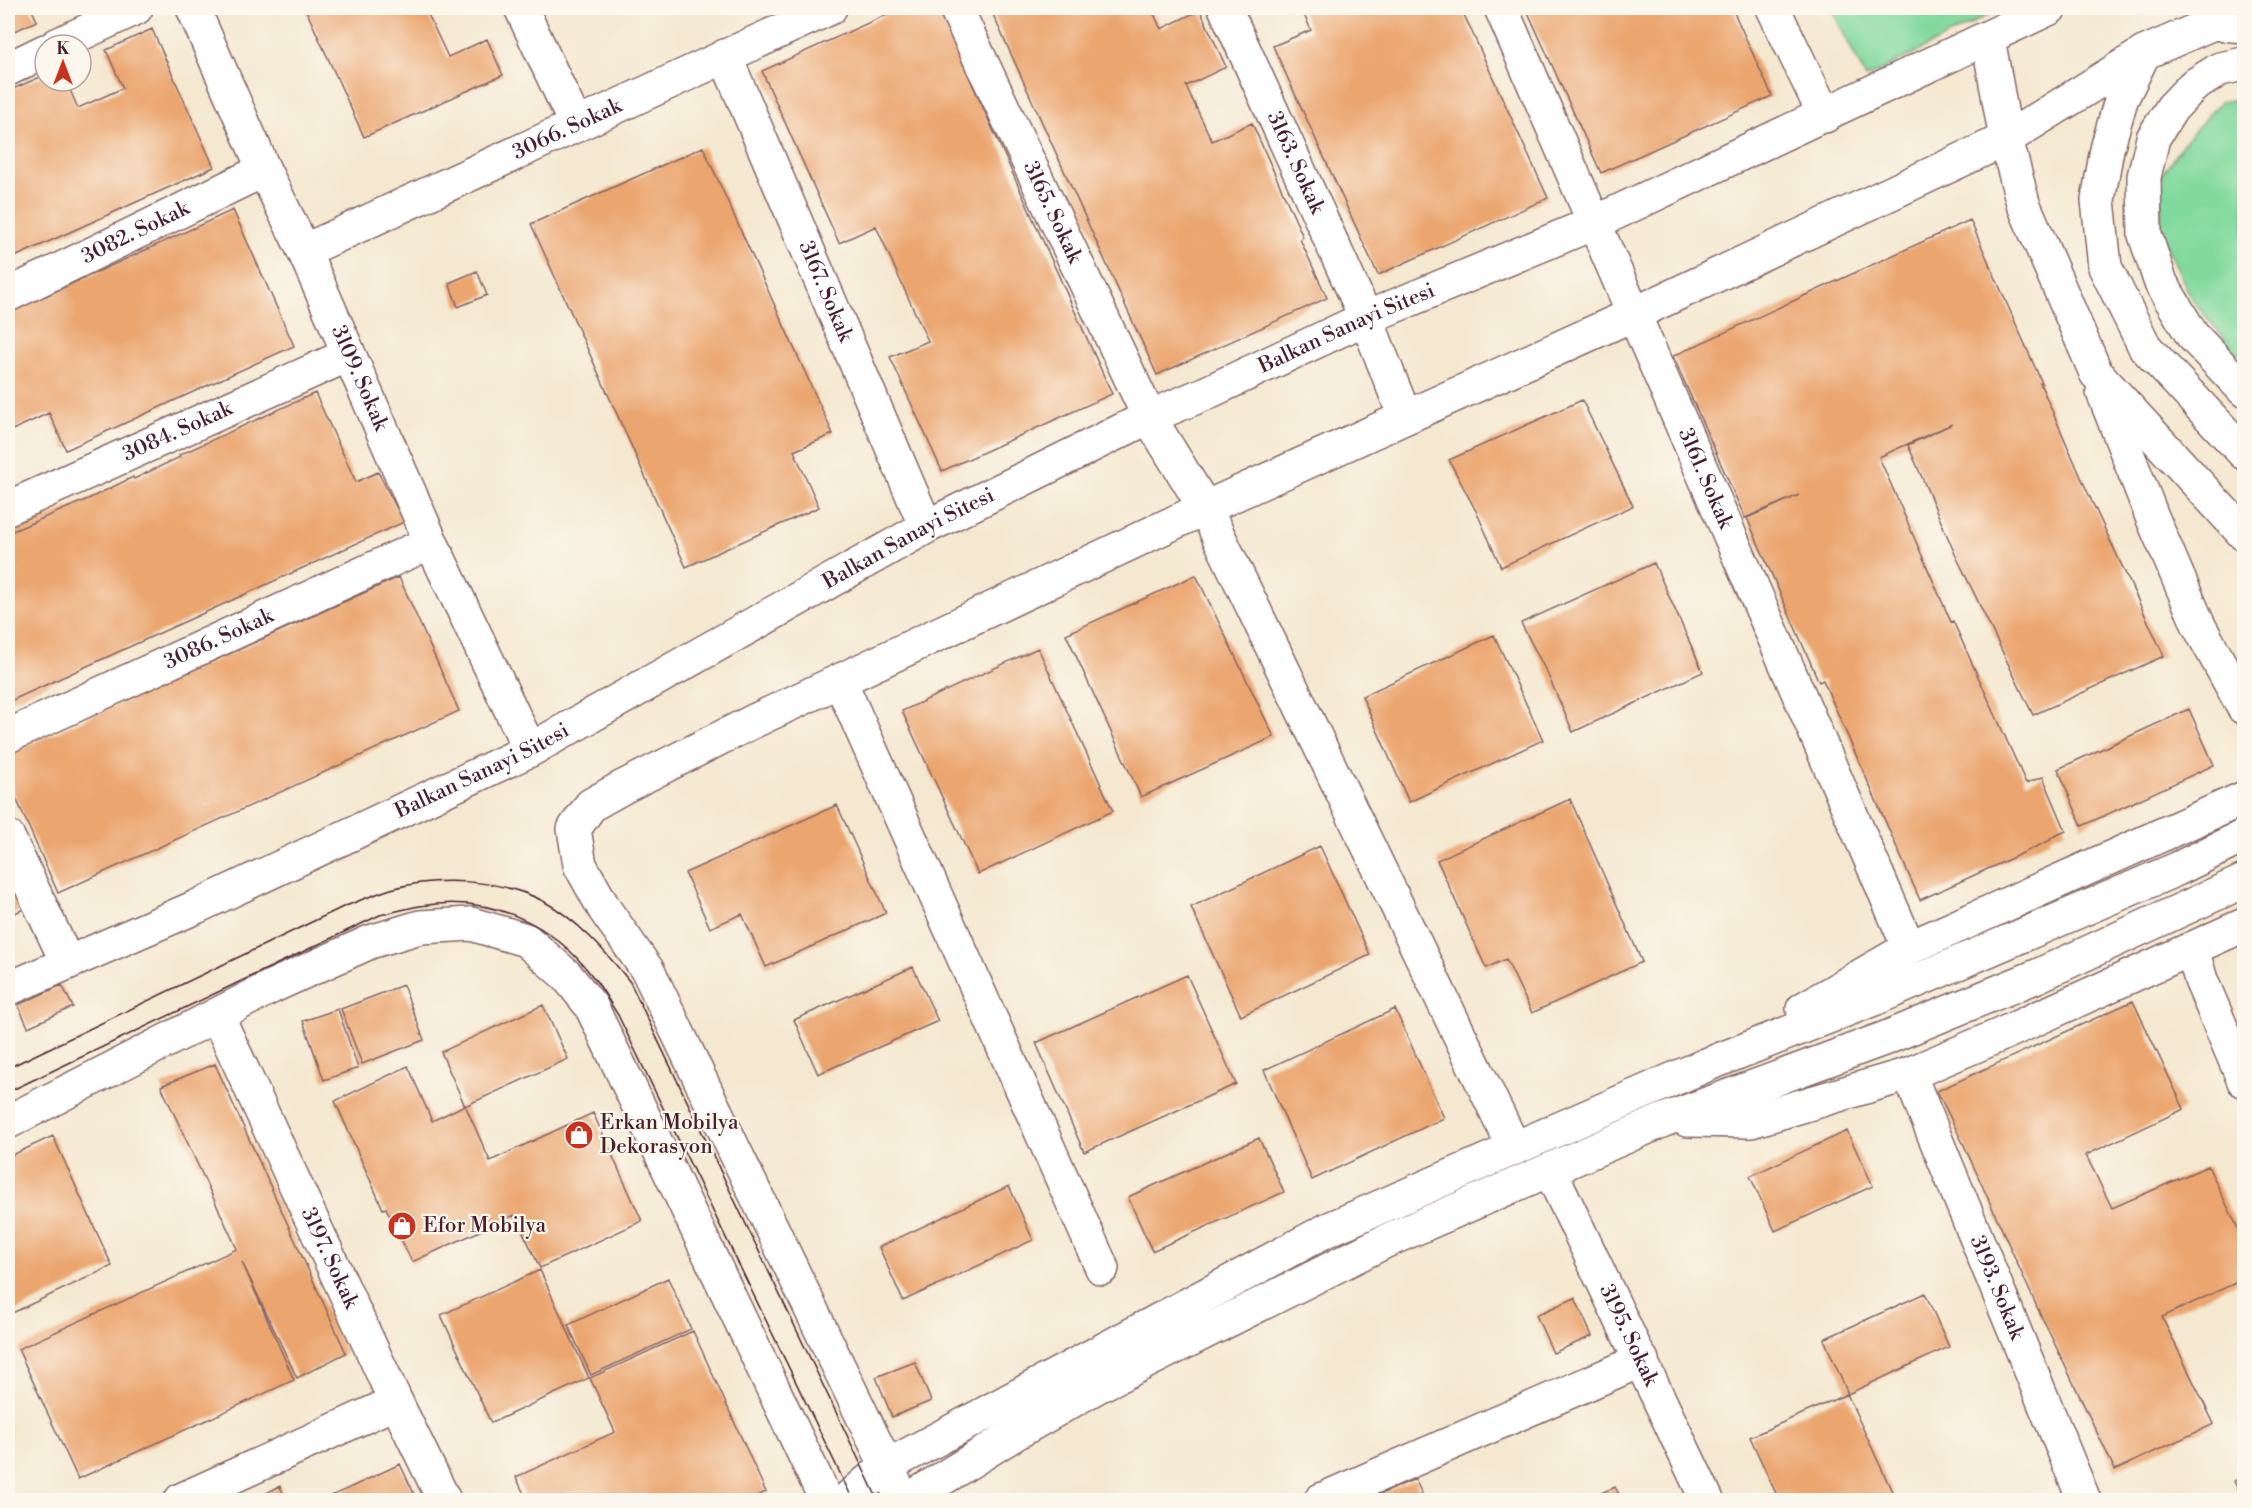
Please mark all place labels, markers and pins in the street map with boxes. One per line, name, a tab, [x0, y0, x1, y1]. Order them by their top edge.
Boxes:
place label: Erkan Mobilya Dekorasyon	[600, 1110, 739, 1160]
shop icon: Erkan Mobilya Dekorasyon	[563, 1119, 595, 1151]
shop icon: Efor Mobilya	[386, 1210, 418, 1242]
place label: Efor Mobilya	[423, 1213, 547, 1239]

